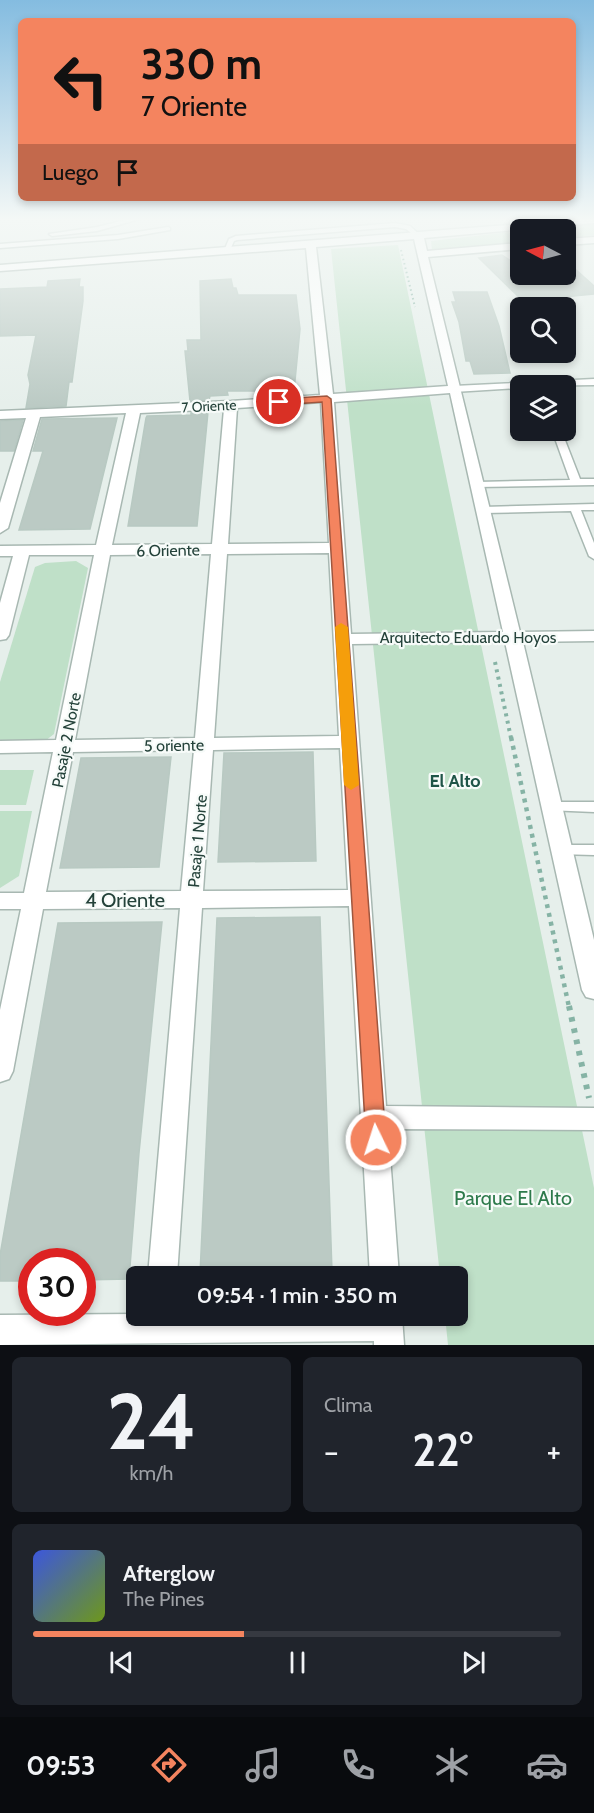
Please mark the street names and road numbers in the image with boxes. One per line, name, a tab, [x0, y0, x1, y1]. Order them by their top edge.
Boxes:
street label: 7 Oriente	[181, 396, 237, 416]
street label: 6 Oriente	[136, 540, 200, 561]
street label: Arquitecto Eduardo Hoyos	[380, 628, 557, 647]
street label: Pasaje 2 Norte	[48, 691, 85, 789]
street label: 5 oriente	[144, 735, 204, 756]
street label: Pasaje 1 Norte	[184, 794, 211, 888]
street label: 4 Oriente	[85, 888, 165, 912]

